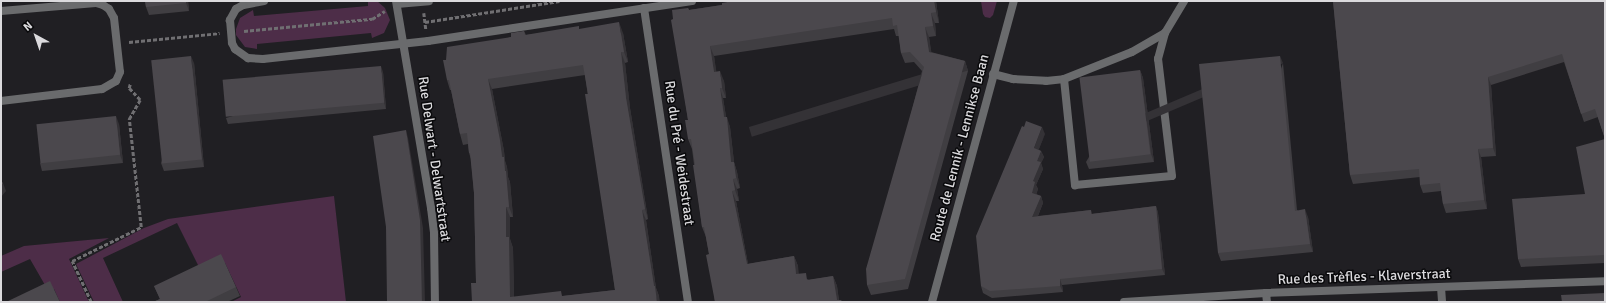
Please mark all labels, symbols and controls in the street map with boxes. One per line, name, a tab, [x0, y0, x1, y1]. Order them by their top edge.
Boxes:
north arrow	[16, 16, 56, 56]
text: N	[21, 19, 35, 34]
street label: Route de Lennik - Lennikse Baan	[927, 53, 993, 243]
street label: Rue Delwart - Delwartstraat	[414, 75, 454, 243]
street label: Rue du Pré - Weidestraat	[661, 79, 697, 227]
street label: Rue des Trèfles - Klaverstraat	[1277, 266, 1451, 288]

